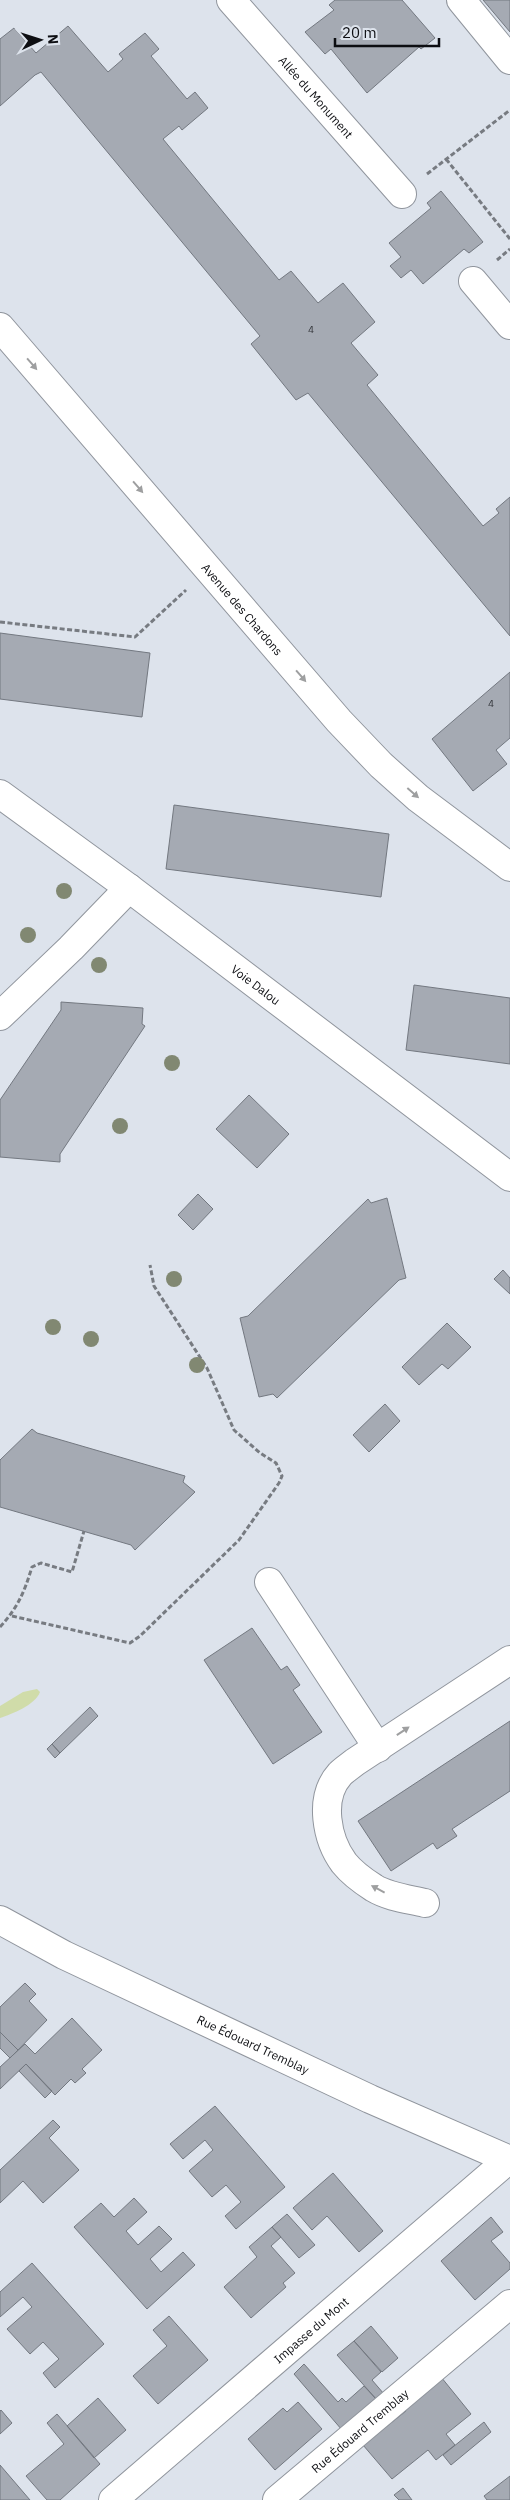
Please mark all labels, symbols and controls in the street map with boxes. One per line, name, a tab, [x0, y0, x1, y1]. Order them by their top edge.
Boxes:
north arrow	[15, 15, 65, 65]
scale bar	[335, 15, 439, 47]
text: 20 m	[342, 23, 377, 42]
text: N	[44, 33, 62, 45]
street label: Allée du Monument	[276, 52, 357, 141]
house number: 4	[308, 323, 314, 336]
one-way arrow	[26, 357, 37, 370]
one-way arrow	[132, 480, 143, 493]
street label: Avenue des Chardons	[199, 560, 286, 658]
one-way arrow	[295, 670, 306, 683]
house number: 4	[488, 697, 494, 710]
one-way arrow	[406, 788, 419, 799]
street label: Voie Dalou	[229, 961, 283, 1008]
one-way arrow	[396, 1726, 410, 1736]
one-way arrow	[371, 1885, 385, 1893]
street label: Rue Édouard Tremblay	[195, 2011, 312, 2077]
street label: Impasse du Mont	[270, 2293, 351, 2366]
street label: Rue Édouard Tremblay	[308, 2385, 411, 2476]

